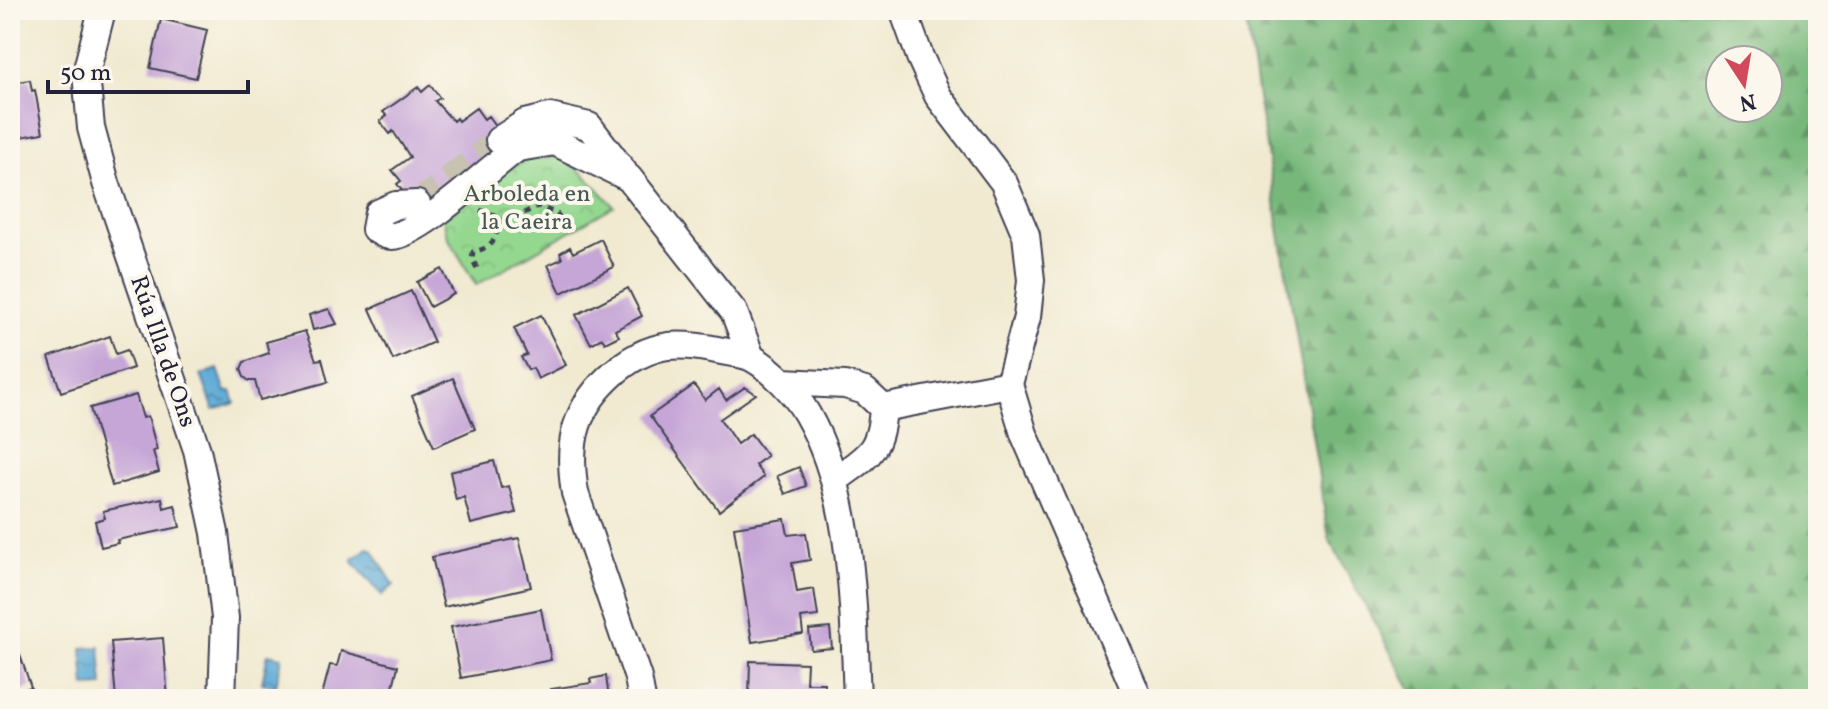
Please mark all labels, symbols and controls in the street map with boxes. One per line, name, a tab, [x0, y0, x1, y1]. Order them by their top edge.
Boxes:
scale bar	[48, 44, 248, 94]
north arrow	[1704, 44, 1784, 124]
text: 50 m	[60, 57, 112, 91]
text: N	[1737, 84, 1759, 118]
park label: Arboleda en la Caeira	[463, 178, 591, 240]
street label: Rúa Illa de Ons	[120, 271, 204, 432]

